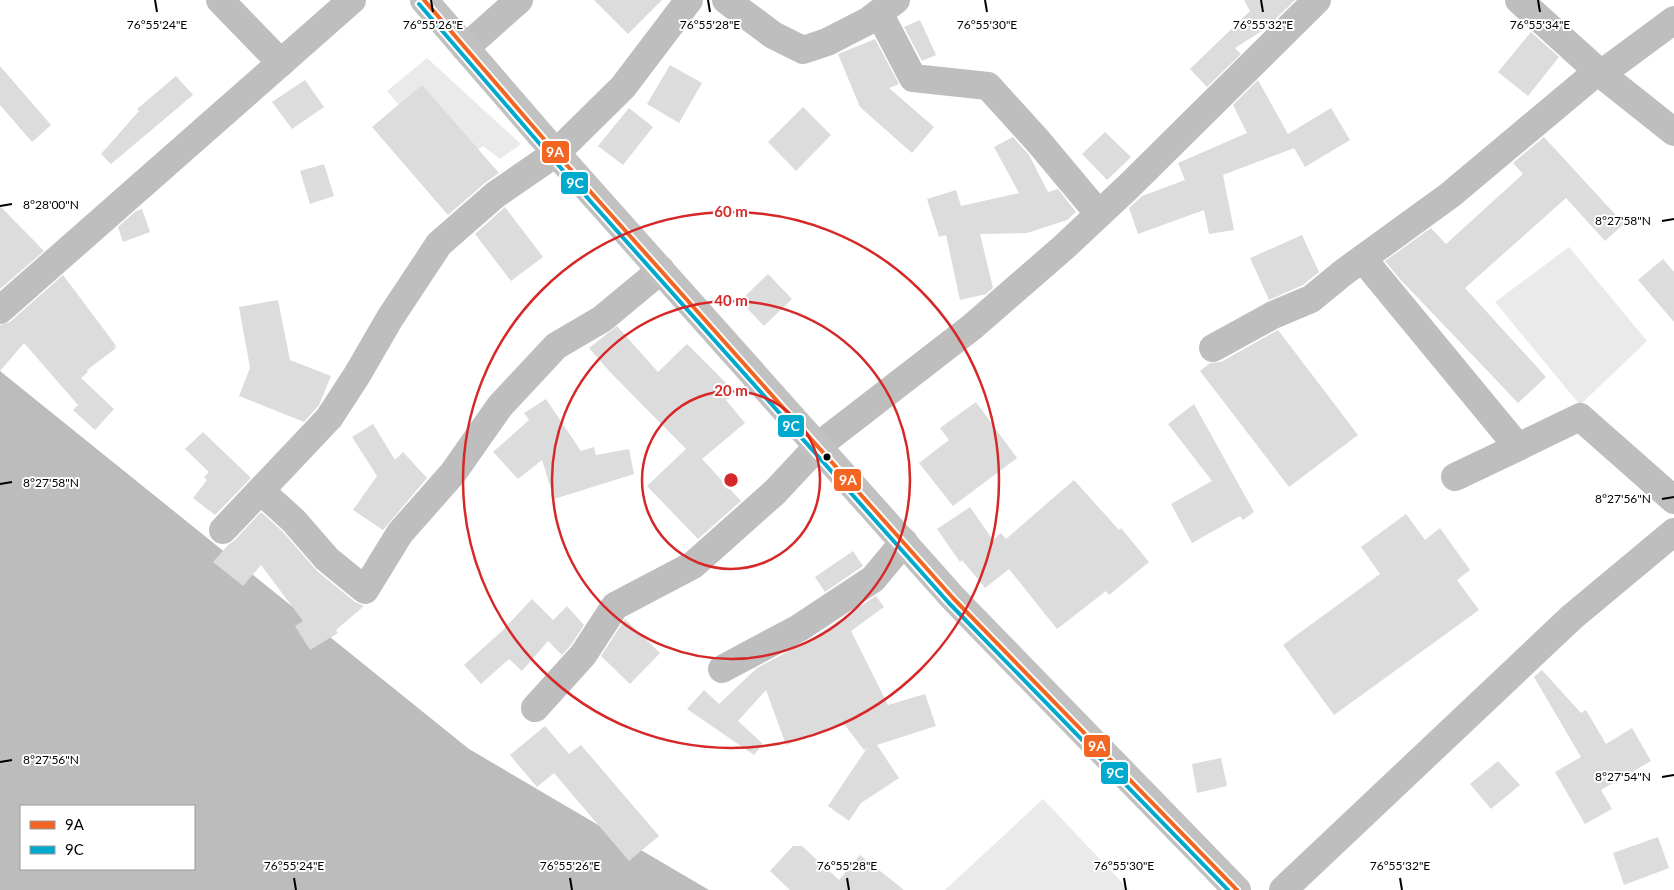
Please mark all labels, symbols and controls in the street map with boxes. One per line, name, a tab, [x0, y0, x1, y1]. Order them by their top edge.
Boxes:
text: 76°55'24"E	[127, 17, 187, 32]
text: 76°55'26"E	[403, 17, 463, 32]
text: 76°55'28"E	[680, 17, 740, 32]
text: 76°55'30"E	[957, 17, 1017, 32]
text: 76°55'32"E	[1233, 17, 1293, 32]
text: 76°55'34"E	[1510, 17, 1570, 32]
line badge: 9A	[541, 140, 570, 164]
text: 9A	[546, 143, 564, 160]
line badge: 9C	[560, 171, 589, 195]
text: 9C	[566, 174, 584, 191]
text: 8°28'00"N	[23, 197, 79, 212]
text: 60 m	[714, 202, 748, 220]
text: 8°27'58"N	[1595, 213, 1651, 228]
text: 40 m	[714, 291, 748, 309]
text: 20 m	[714, 381, 748, 399]
line badge: 9C	[777, 414, 805, 438]
text: 9C	[782, 417, 800, 434]
unlabelled marker	[822, 452, 832, 462]
line badge: 9A	[833, 468, 862, 492]
centre of rings	[722, 471, 740, 489]
text: 9A	[839, 471, 857, 488]
text: 8°27'58"N	[23, 475, 79, 490]
text: 8°27'56"N	[1595, 491, 1651, 506]
line badge: 9A	[1083, 734, 1111, 758]
text: 9A	[1088, 737, 1106, 754]
text: 8°27'56"N	[23, 752, 79, 767]
line badge: 9C	[1100, 761, 1129, 785]
text: 9C	[1106, 764, 1124, 781]
text: 8°27'54"N	[1595, 769, 1651, 784]
legend	[20, 805, 195, 870]
text: 9A	[65, 815, 85, 833]
text: 9C	[65, 840, 84, 858]
text: 76°55'24"E	[264, 858, 324, 873]
text: 76°55'26"E	[540, 858, 600, 873]
text: 76°55'28"E	[817, 858, 877, 873]
text: 76°55'30"E	[1094, 858, 1154, 873]
text: 76°55'32"E	[1370, 858, 1430, 873]

